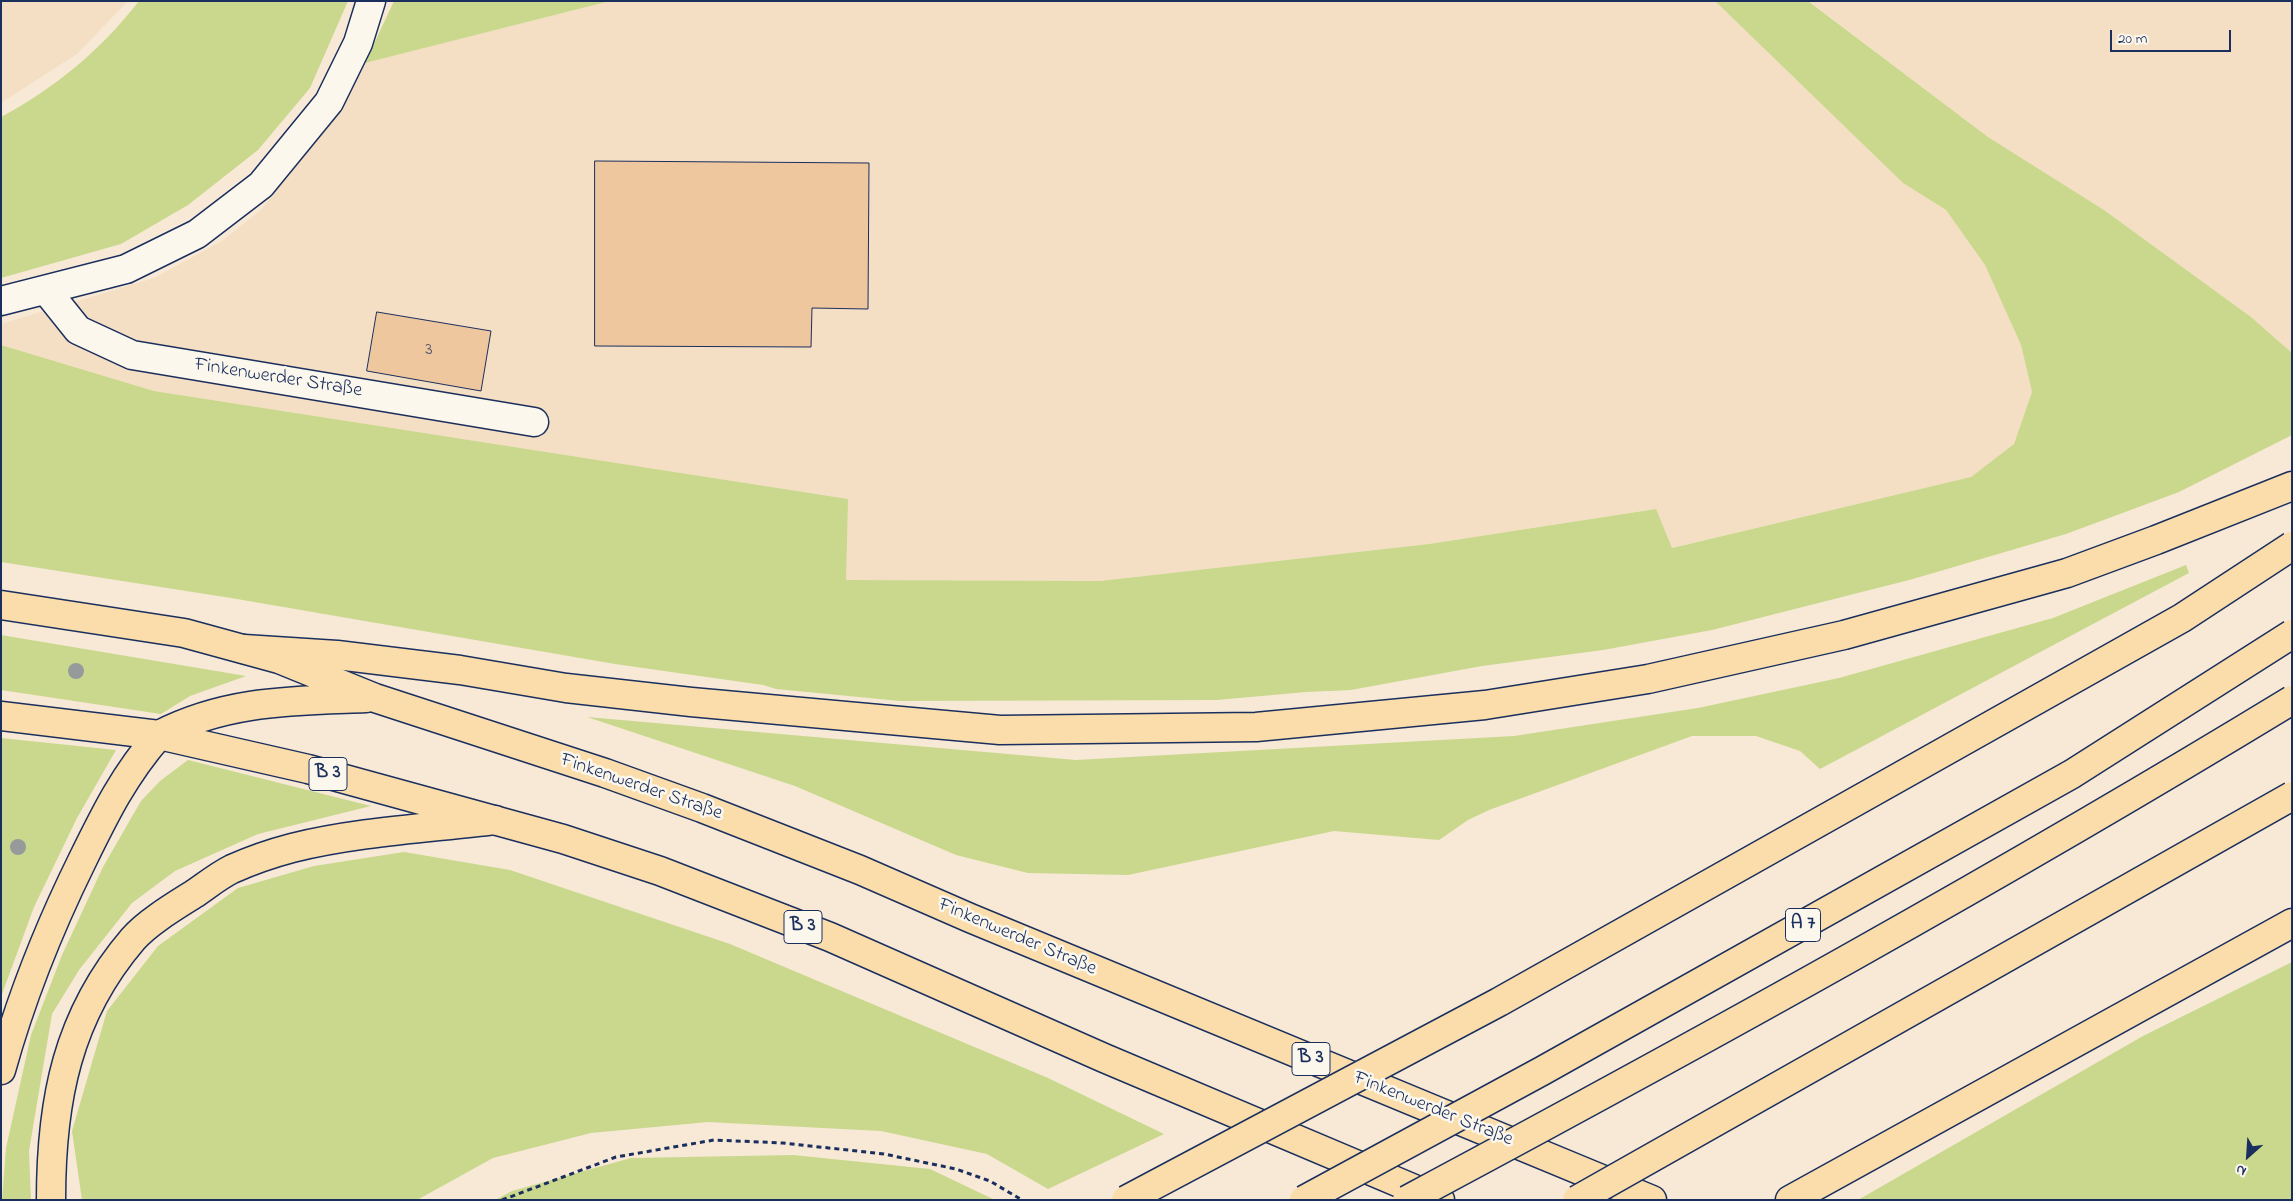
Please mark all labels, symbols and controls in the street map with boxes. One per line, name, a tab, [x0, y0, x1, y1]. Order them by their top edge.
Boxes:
scale bar	[2113, 20, 2234, 52]
text: 20 m	[2118, 28, 2147, 50]
house number: 3	[425, 340, 433, 362]
street label: Finkenwerder Straße	[192, 354, 364, 404]
street label: Finkenwerder Straße	[557, 749, 725, 827]
road number: B 3	[309, 758, 347, 791]
street label: Finkenwerder Straße	[934, 894, 1100, 982]
road number: A 7	[1786, 908, 1820, 942]
road number: B 3	[784, 910, 822, 944]
road number: B 3	[1292, 1042, 1330, 1076]
street label: Finkenwerder Straße	[1350, 1067, 1516, 1153]
north arrow	[2223, 1131, 2273, 1181]
text: N	[2232, 1158, 2250, 1181]

